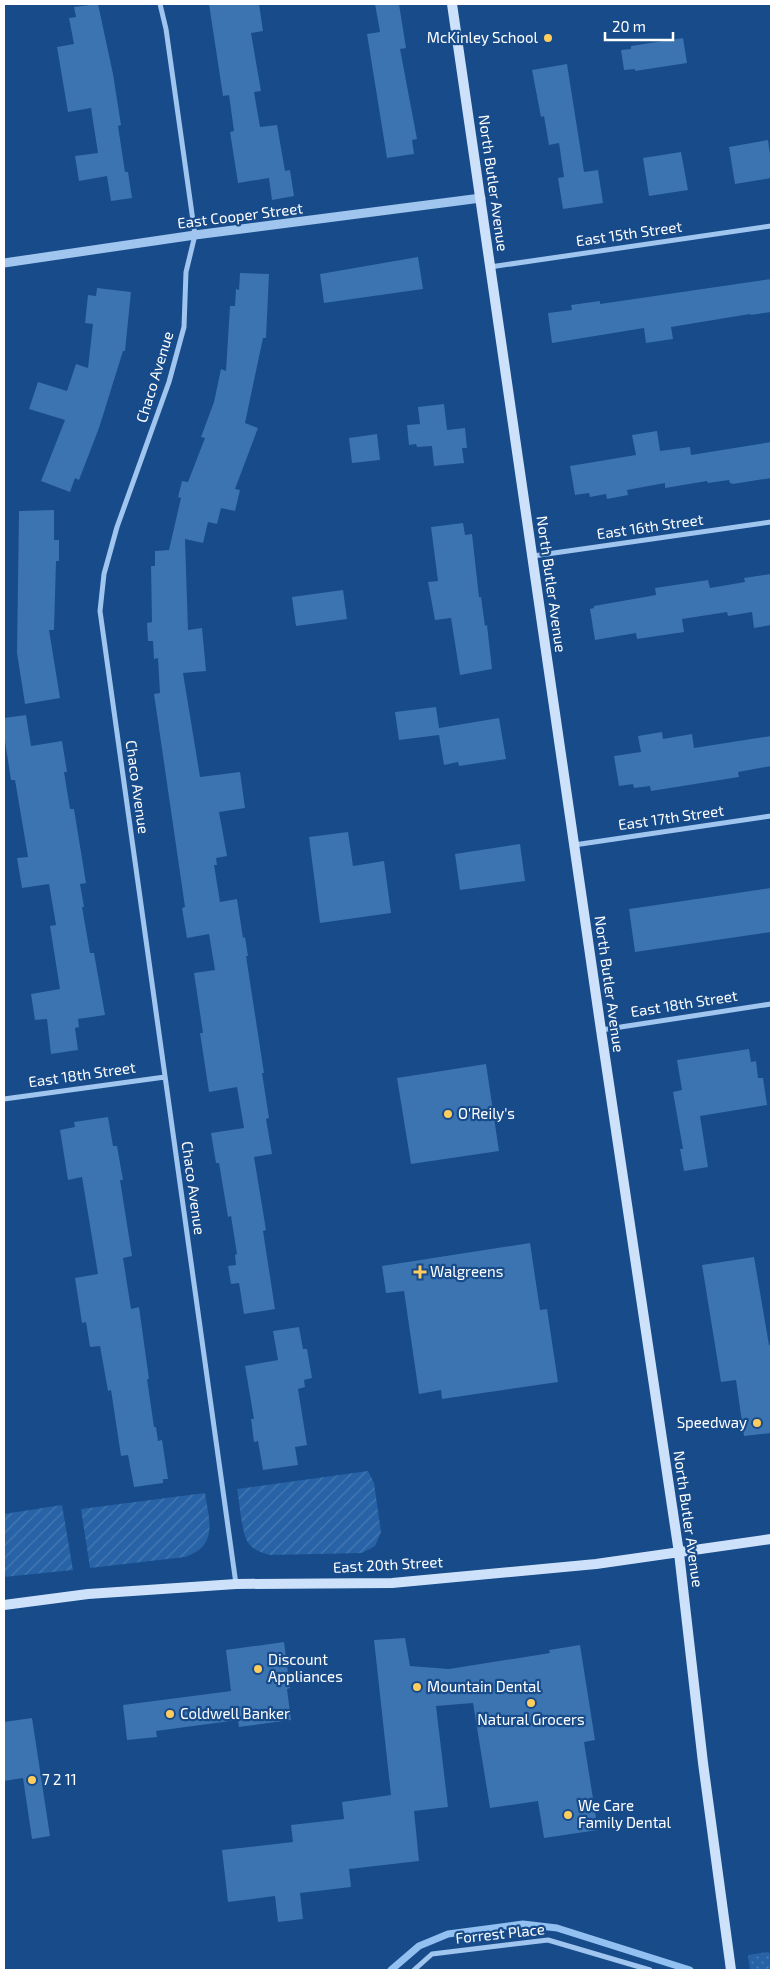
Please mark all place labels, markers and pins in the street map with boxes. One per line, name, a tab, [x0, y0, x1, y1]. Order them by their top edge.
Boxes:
place label: McKinley School	[427, 28, 539, 46]
marker: McKinley School	[542, 32, 554, 44]
place label: O'Reily's	[458, 1104, 515, 1122]
marker: O'Reily's	[442, 1108, 454, 1120]
place label: Walgreens	[430, 1262, 503, 1280]
marker: Walgreens	[414, 1266, 426, 1278]
place label: Speedway	[677, 1413, 747, 1431]
marker: Speedway	[751, 1417, 763, 1429]
place label: Discount Appliances	[268, 1650, 343, 1685]
marker: Discount Appliances	[252, 1663, 264, 1675]
place label: Mountain Dental	[427, 1677, 541, 1695]
marker: Mountain Dental	[411, 1681, 423, 1693]
marker: Natural Grocers	[525, 1697, 537, 1709]
place label: Coldwell Banker	[180, 1704, 290, 1722]
marker: Coldwell Banker	[164, 1708, 176, 1720]
place label: Natural Grocers	[477, 1710, 585, 1728]
place label: 7 2 11	[42, 1770, 77, 1788]
marker: 7 2 11	[26, 1774, 38, 1786]
place label: We Care Family Dental	[578, 1796, 672, 1831]
marker: We Care Family Dental	[562, 1809, 574, 1821]

